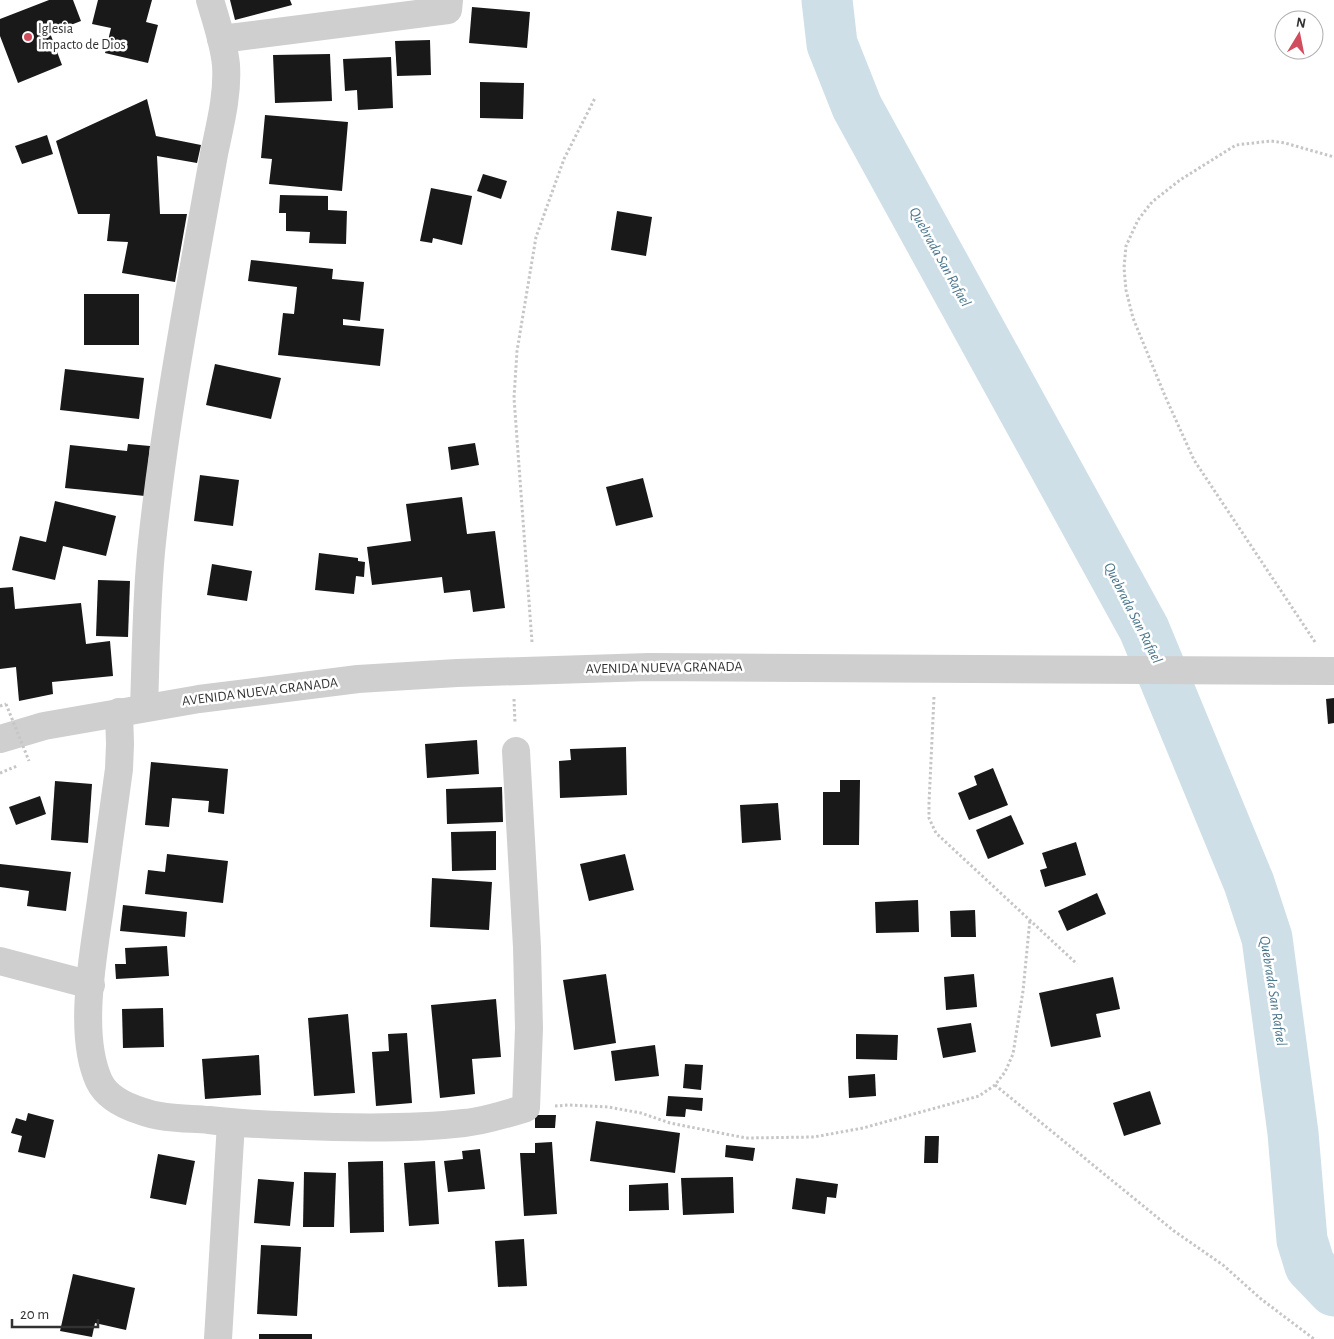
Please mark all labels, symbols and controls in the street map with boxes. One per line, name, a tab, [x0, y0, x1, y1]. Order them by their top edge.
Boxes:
north arrow	[1274, 10, 1324, 60]
text: N	[1295, 15, 1307, 31]
place label: Iglesia Impacto de Dios	[38, 22, 126, 52]
marker: Iglesia Impacto de Dios	[22, 31, 34, 43]
water label: Quebrada San Rafael	[906, 205, 974, 310]
water label: Quebrada San Rafael	[1101, 560, 1165, 666]
street label: AVENIDA NUEVA GRANADA	[585, 660, 743, 676]
street label: AVENIDA NUEVA GRANADA	[181, 675, 339, 709]
water label: Quebrada San Rafael	[1257, 935, 1289, 1047]
scale bar	[12, 1296, 99, 1328]
text: 20 m	[20, 1307, 49, 1322]

